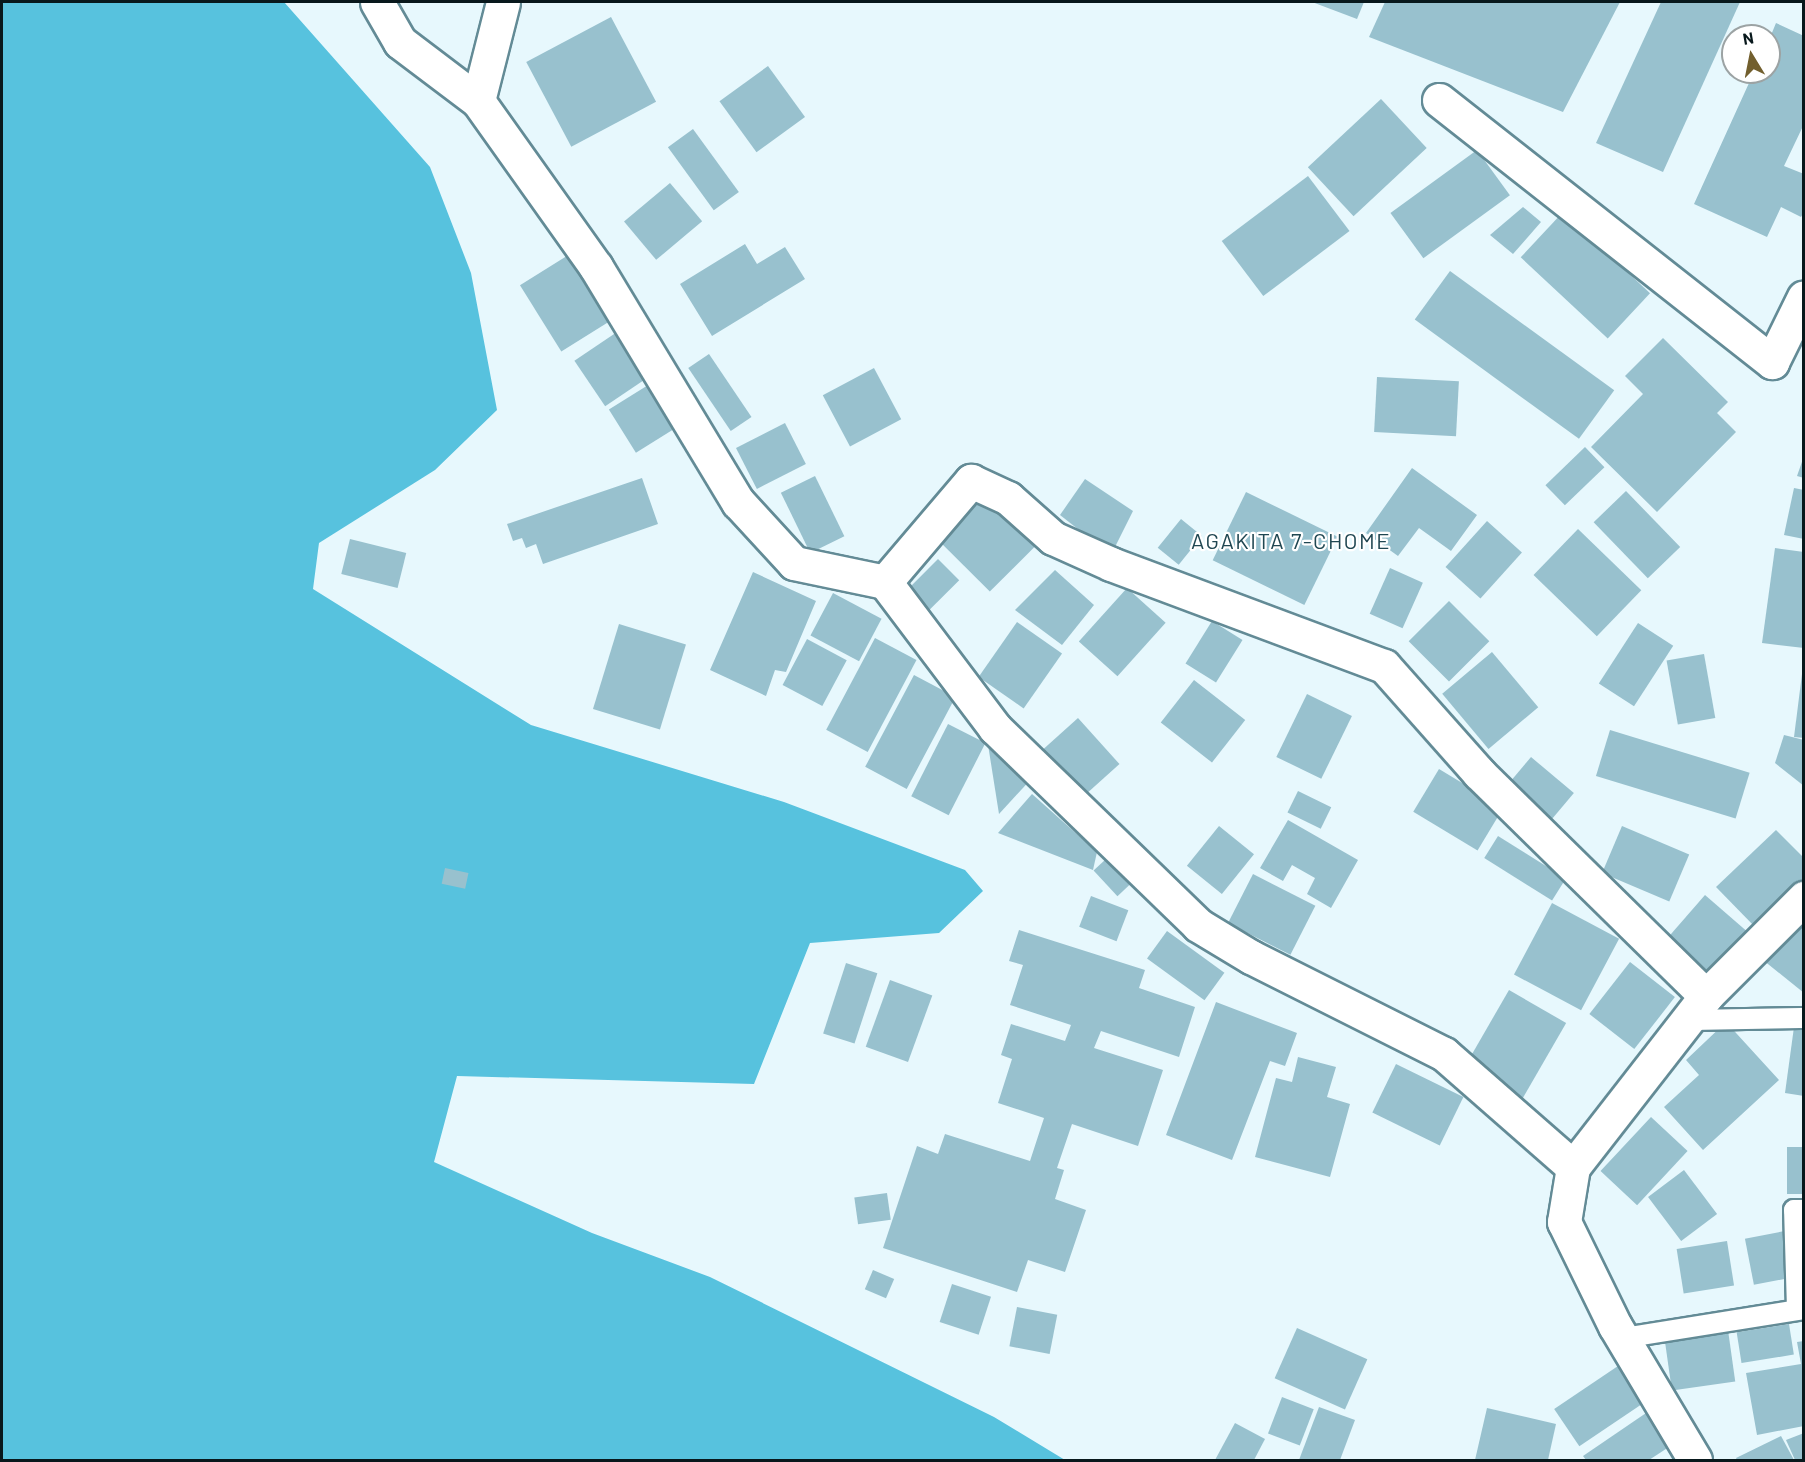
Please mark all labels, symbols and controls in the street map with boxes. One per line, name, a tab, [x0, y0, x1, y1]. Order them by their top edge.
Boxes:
north arrow	[1721, 24, 1781, 84]
text: N	[1741, 27, 1755, 48]
district label: AGAKITA 7-CHOME	[1191, 528, 1391, 554]

